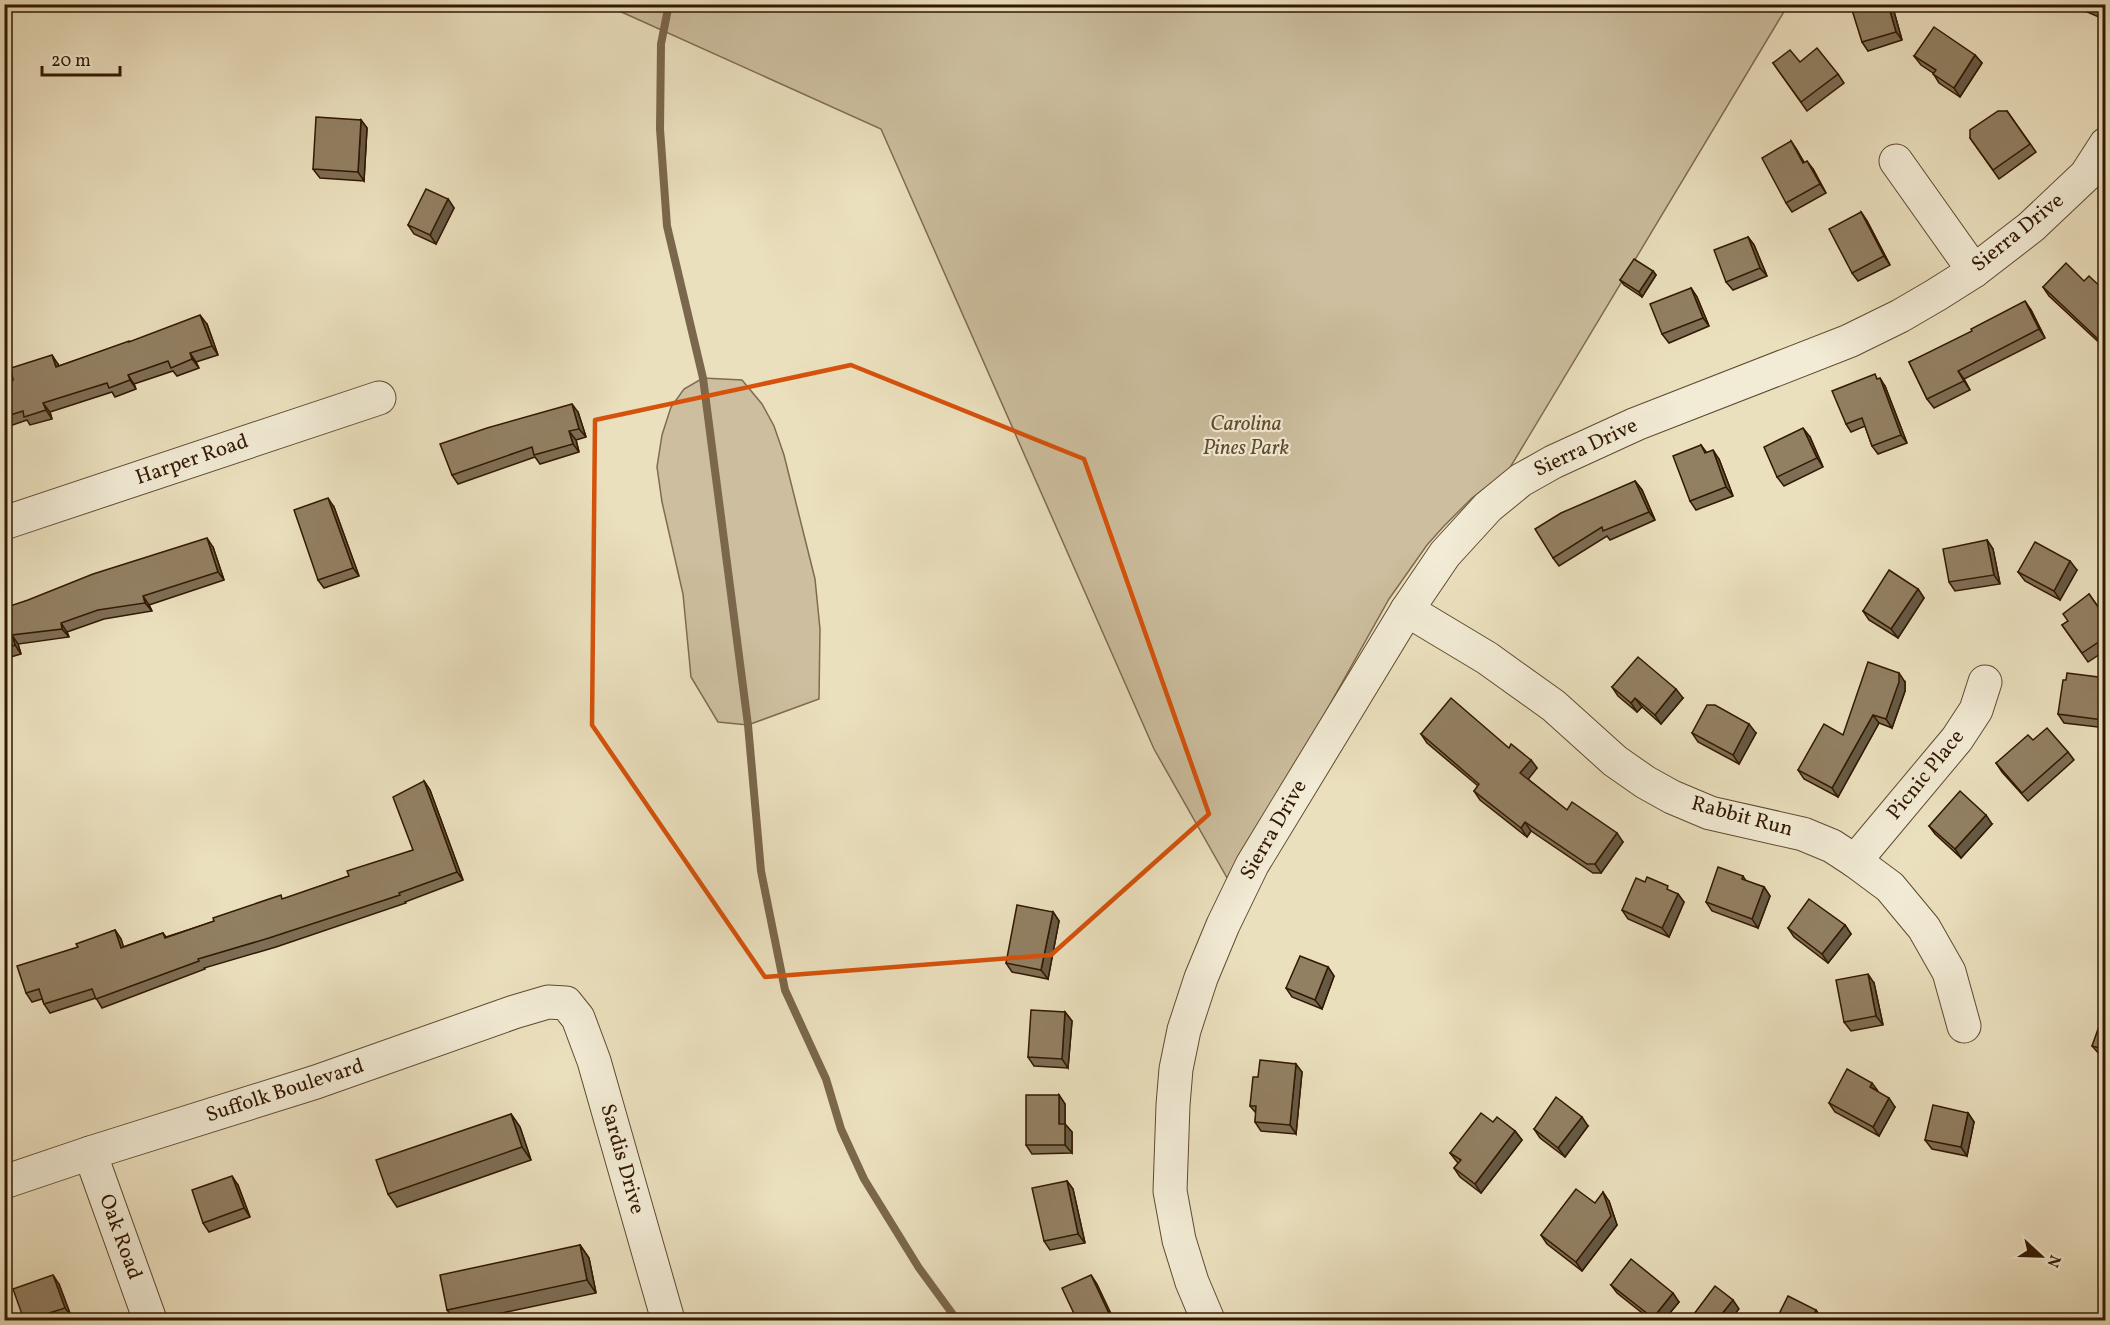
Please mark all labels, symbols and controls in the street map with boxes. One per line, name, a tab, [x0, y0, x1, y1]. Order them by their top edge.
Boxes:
scale bar	[42, 39, 120, 77]
text: 20 m	[51, 49, 91, 74]
street label: Sierra Drive	[1966, 187, 2070, 279]
park label: Carolina Pines Park	[1203, 410, 1290, 463]
street label: Sierra Drive	[1529, 411, 1643, 485]
street label: Harper Road	[132, 427, 252, 493]
street label: Picnic Place	[1881, 724, 1971, 826]
street label: Sierra Drive	[1234, 774, 1314, 885]
street label: Rabbit Run	[1688, 790, 1796, 844]
street label: Suffolk Boulevard	[202, 1052, 368, 1130]
street label: Sardis Drive	[592, 1100, 652, 1218]
street label: Oak Road	[91, 1190, 149, 1284]
north arrow	[2011, 1226, 2071, 1286]
text: N	[2041, 1251, 2065, 1271]

